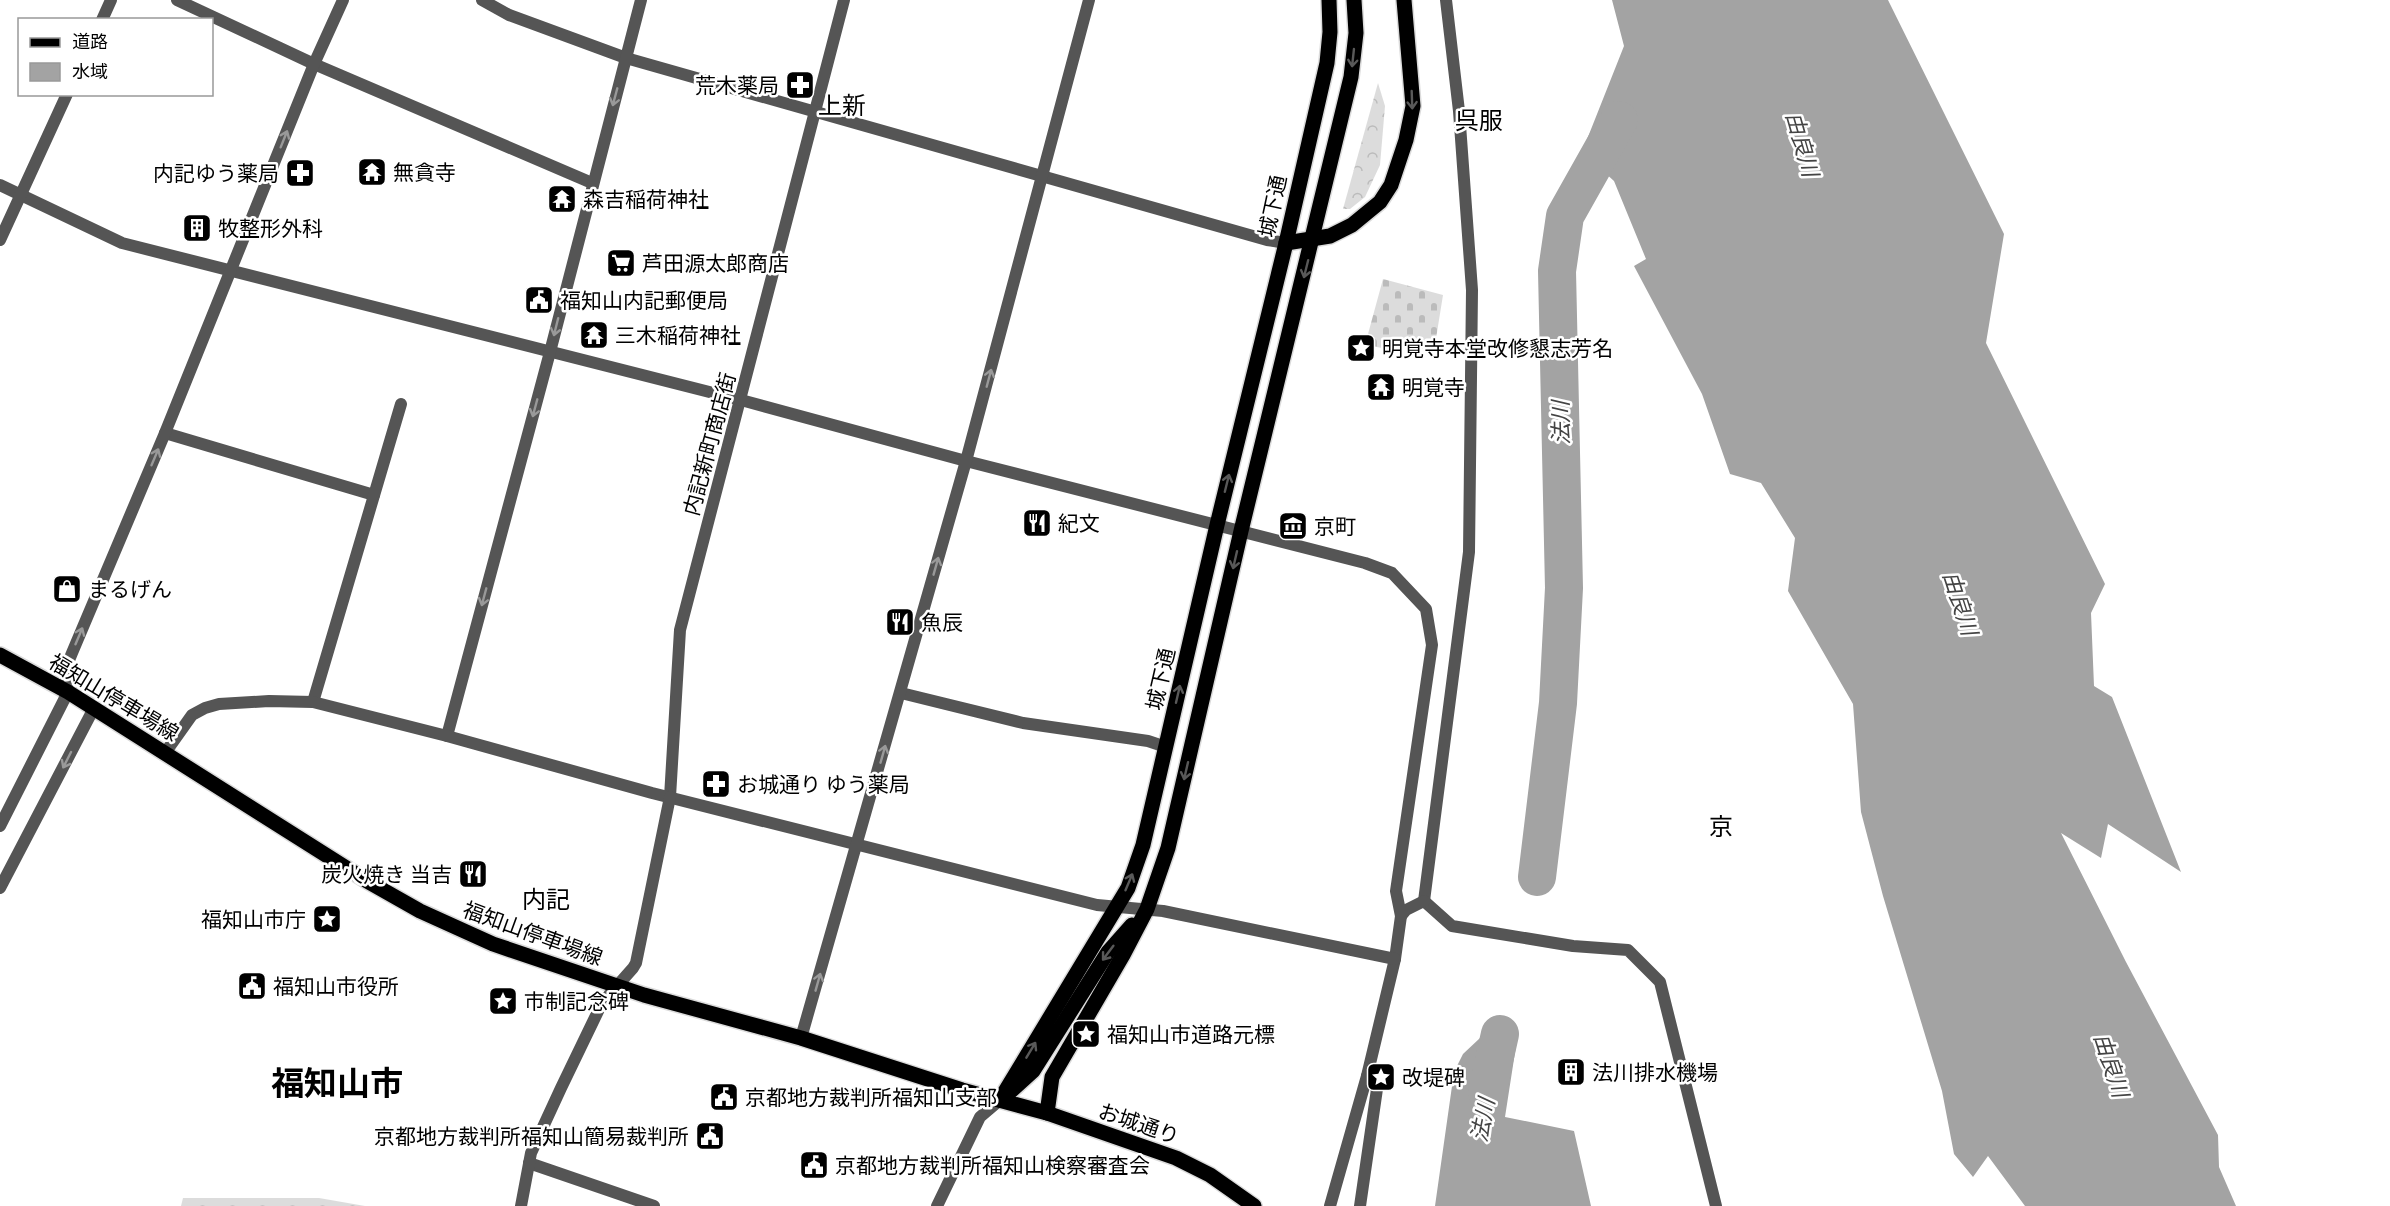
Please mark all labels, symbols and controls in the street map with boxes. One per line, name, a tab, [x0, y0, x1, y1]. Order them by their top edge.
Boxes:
legend	[18, 18, 213, 96]
text: 道路	[72, 31, 108, 51]
one-way arrow	[1348, 48, 1359, 68]
text: 水域	[72, 61, 108, 81]
pharmacy icon: 荒木薬局	[784, 69, 816, 101]
place label: 荒木薬局	[695, 73, 779, 97]
one-way arrow	[609, 87, 621, 106]
one-way arrow	[1406, 90, 1417, 110]
district label: 上新	[818, 92, 866, 119]
district label: 呉服	[1455, 107, 1503, 134]
water label: 由良川	[1782, 109, 1825, 181]
one-way arrow	[279, 130, 290, 148]
temple icon: 無貪寺	[356, 156, 388, 188]
pharmacy icon: 内記ゆう薬局	[284, 157, 316, 189]
place label: 無貪寺	[393, 160, 456, 184]
place label: 内記ゆう薬局	[153, 161, 279, 185]
street label: 城下通	[1254, 173, 1290, 239]
temple icon: 森吉稲荷神社	[546, 183, 578, 215]
place label: 森吉稲荷神社	[583, 187, 709, 211]
building icon: 牧整形外科	[181, 212, 213, 244]
place label: 牧整形外科	[218, 216, 323, 240]
supermarket icon: 芦田源太郎商店	[605, 247, 637, 279]
place label: 芦田源太郎商店	[642, 251, 789, 275]
one-way arrow	[1299, 259, 1311, 278]
public building icon: 福知山内記郵便局	[523, 284, 555, 316]
place label: 福知山内記郵便局	[560, 288, 728, 312]
one-way arrow	[550, 317, 562, 336]
temple icon: 三木稲荷神社	[578, 319, 610, 351]
place label: 三木稲荷神社	[615, 323, 741, 347]
place icon: 明覚寺本堂改修懇志芳名	[1345, 332, 1377, 364]
place label: 明覚寺本堂改修懇志芳名	[1382, 336, 1613, 360]
one-way arrow	[983, 369, 995, 388]
street label: 内記新町商店街	[678, 370, 740, 518]
temple icon: 明覚寺	[1365, 371, 1397, 403]
place label: 明覚寺	[1402, 375, 1465, 399]
one-way arrow	[529, 399, 540, 418]
water label: 法川	[1547, 399, 1573, 445]
one-way arrow	[150, 448, 161, 467]
one-way arrow	[1221, 474, 1233, 493]
restaurant icon: 紀文	[1021, 507, 1053, 539]
museum icon: 京町	[1277, 510, 1309, 542]
place label: 紀文	[1058, 511, 1100, 535]
place label: 京町	[1314, 514, 1356, 538]
one-way arrow	[1228, 551, 1240, 570]
one-way arrow	[931, 557, 943, 576]
water label: 由良川	[1939, 568, 1984, 640]
shop icon: まるげん	[51, 573, 83, 605]
place label: まるげん	[88, 577, 172, 601]
one-way arrow	[478, 587, 489, 606]
restaurant icon: 魚辰	[884, 606, 916, 638]
place label: 魚辰	[921, 610, 963, 634]
one-way arrow	[74, 628, 85, 646]
street label: 城下通	[1141, 646, 1179, 712]
street label: 福知山停車場線	[45, 649, 183, 745]
one-way arrow	[1173, 684, 1184, 704]
one-way arrow	[878, 745, 889, 764]
one-way arrow	[61, 751, 73, 768]
one-way arrow	[1179, 761, 1191, 780]
pharmacy icon: お城通り ゆう薬局	[700, 768, 732, 800]
place label: お城通り ゆう薬局	[737, 772, 910, 796]
district label: 京	[1709, 813, 1733, 840]
restaurant icon: 炭火焼き 当吉	[457, 858, 489, 890]
place label: 炭火焼き 当吉	[321, 862, 452, 886]
one-way arrow	[1124, 873, 1135, 892]
district label: 内記	[522, 886, 570, 913]
street label: 福知山停車場線	[460, 897, 606, 969]
place icon: 福知山市庁	[311, 903, 343, 935]
place label: 福知山市庁	[201, 907, 306, 931]
one-way arrow	[1102, 945, 1114, 961]
public building icon: 福知山市役所	[236, 970, 268, 1002]
one-way arrow	[813, 973, 824, 992]
place label: 福知山市役所	[273, 974, 399, 998]
place icon: 市制記念碑	[487, 985, 519, 1017]
place label: 市制記念碑	[524, 989, 629, 1013]
place icon: 福知山市道路元標	[1070, 1018, 1102, 1050]
place label: 福知山市道路元標	[1107, 1022, 1275, 1046]
water label: 由良川	[2090, 1030, 2135, 1102]
one-way arrow	[1025, 1042, 1037, 1059]
building icon: 法川排水機場	[1555, 1056, 1587, 1088]
place label: 法川排水機場	[1592, 1060, 1718, 1084]
place icon: 改堤碑	[1365, 1061, 1397, 1093]
district label: 福知山市	[271, 1064, 403, 1101]
place label: 改堤碑	[1402, 1065, 1465, 1089]
public building icon: 京都地方裁判所福知山支部	[708, 1081, 740, 1113]
place label: 京都地方裁判所福知山支部	[745, 1085, 997, 1109]
water label: 法川	[1466, 1094, 1499, 1144]
street label: お城通り	[1095, 1098, 1183, 1148]
public building icon: 京都地方裁判所福知山簡易裁判所	[694, 1120, 726, 1152]
place label: 京都地方裁判所福知山簡易裁判所	[374, 1124, 689, 1148]
public building icon: 京都地方裁判所福知山検察審査会	[798, 1149, 830, 1181]
place label: 京都地方裁判所福知山検察審査会	[835, 1153, 1150, 1177]

